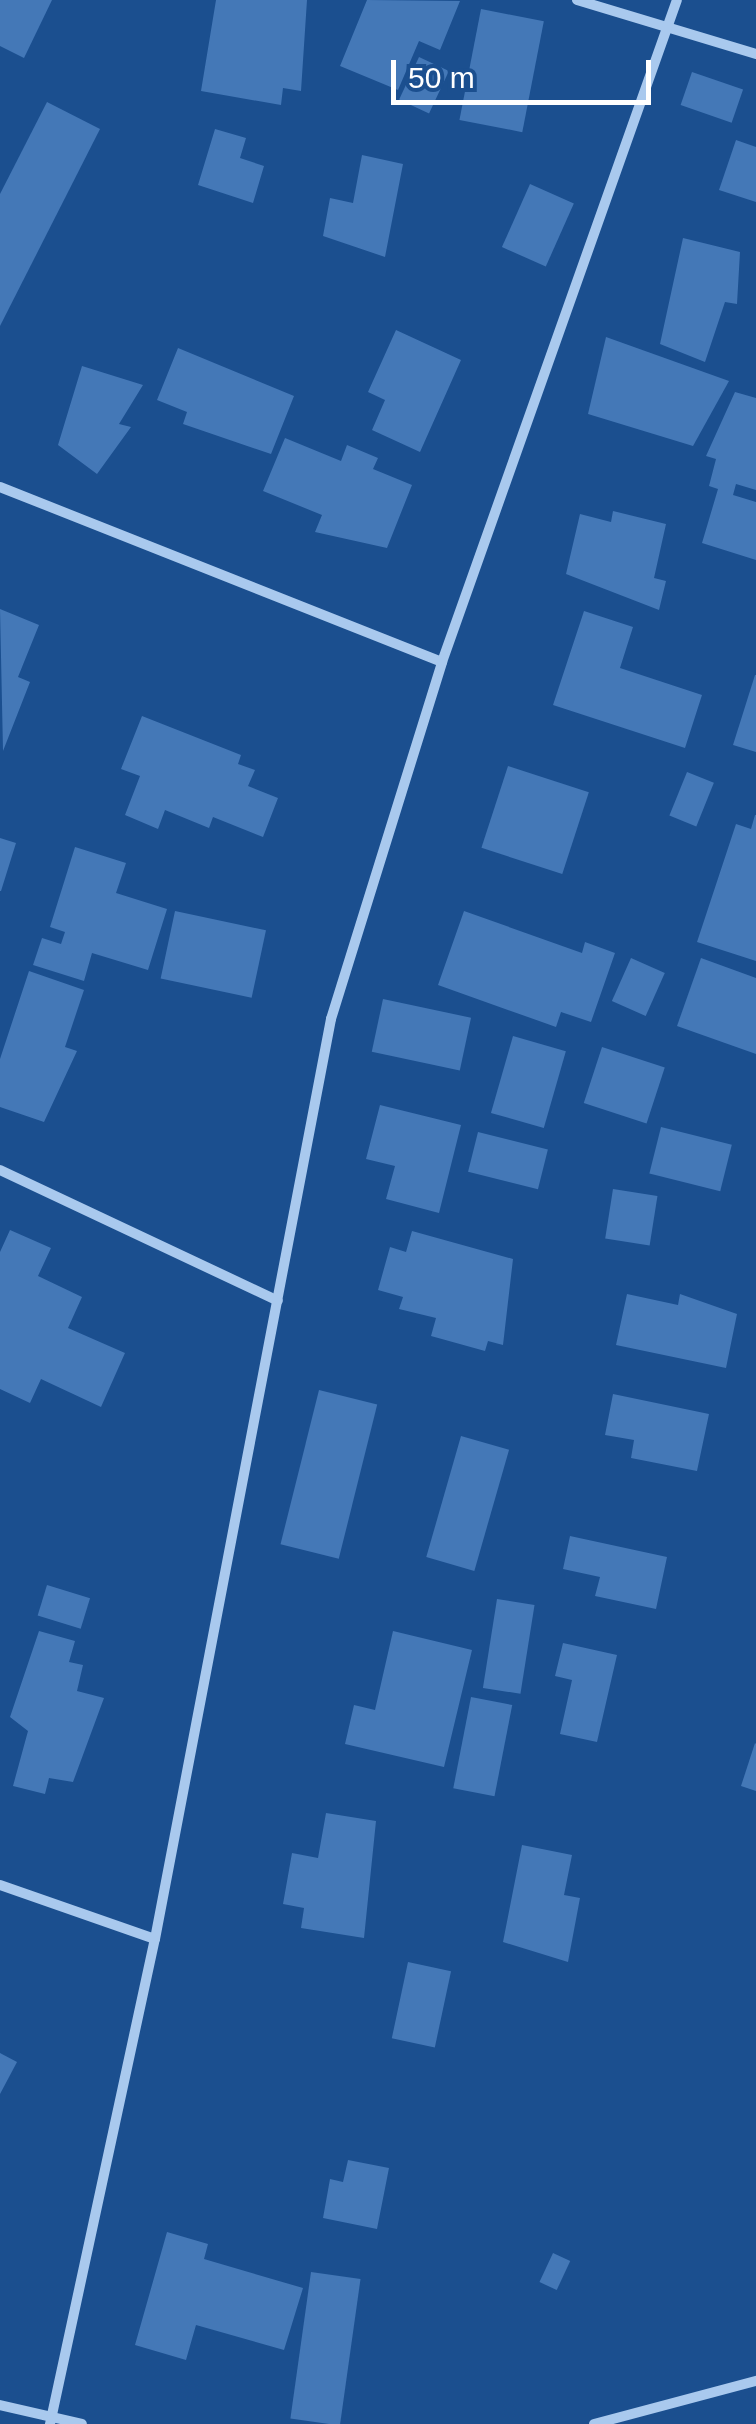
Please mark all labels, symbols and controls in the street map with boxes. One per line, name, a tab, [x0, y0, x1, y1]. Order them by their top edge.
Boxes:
scale bar	[396, 40, 656, 102]
text: 50 m	[408, 61, 475, 94]

